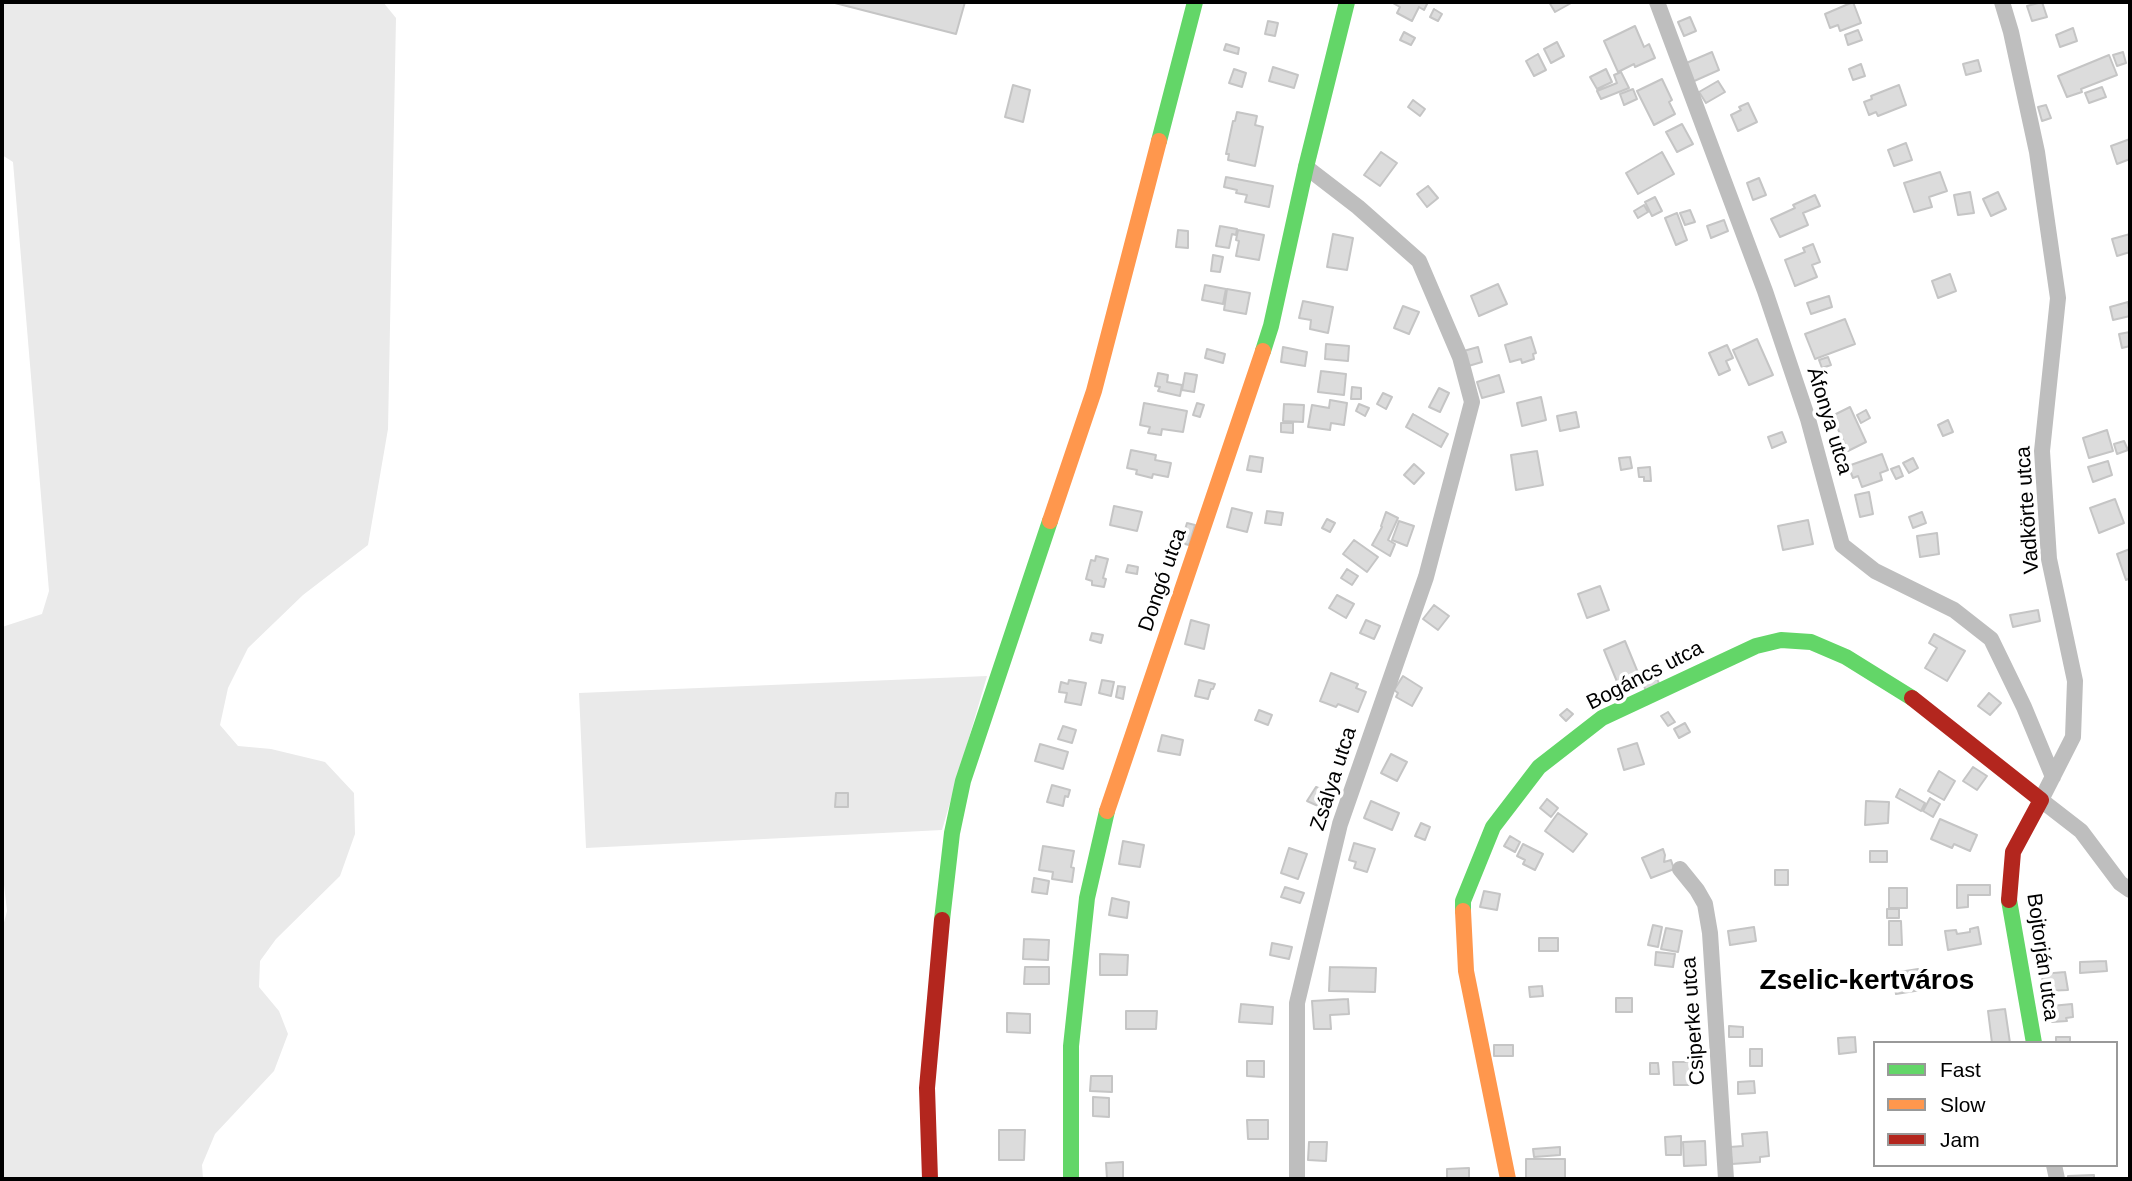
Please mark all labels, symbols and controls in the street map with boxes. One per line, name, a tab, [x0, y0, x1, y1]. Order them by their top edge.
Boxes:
street label: Áfonya utca	[1801, 364, 1857, 478]
street label: Vadkörte utca	[2011, 445, 2045, 575]
street label: Dongó utca	[1134, 525, 1192, 635]
street label: Bogáncs utca	[1583, 636, 1707, 716]
street label: Zsálya utca	[1305, 724, 1363, 834]
street label: Bojtorján utca	[2021, 892, 2063, 1022]
street label: Csiperke utca	[1677, 956, 1711, 1086]
district label: Zselic-kertváros	[1760, 964, 1974, 998]
legend	[1873, 1041, 2118, 1167]
text: Fast	[1940, 1058, 1981, 1081]
text: Slow	[1940, 1093, 1986, 1116]
text: Jam	[1940, 1128, 1980, 1151]

